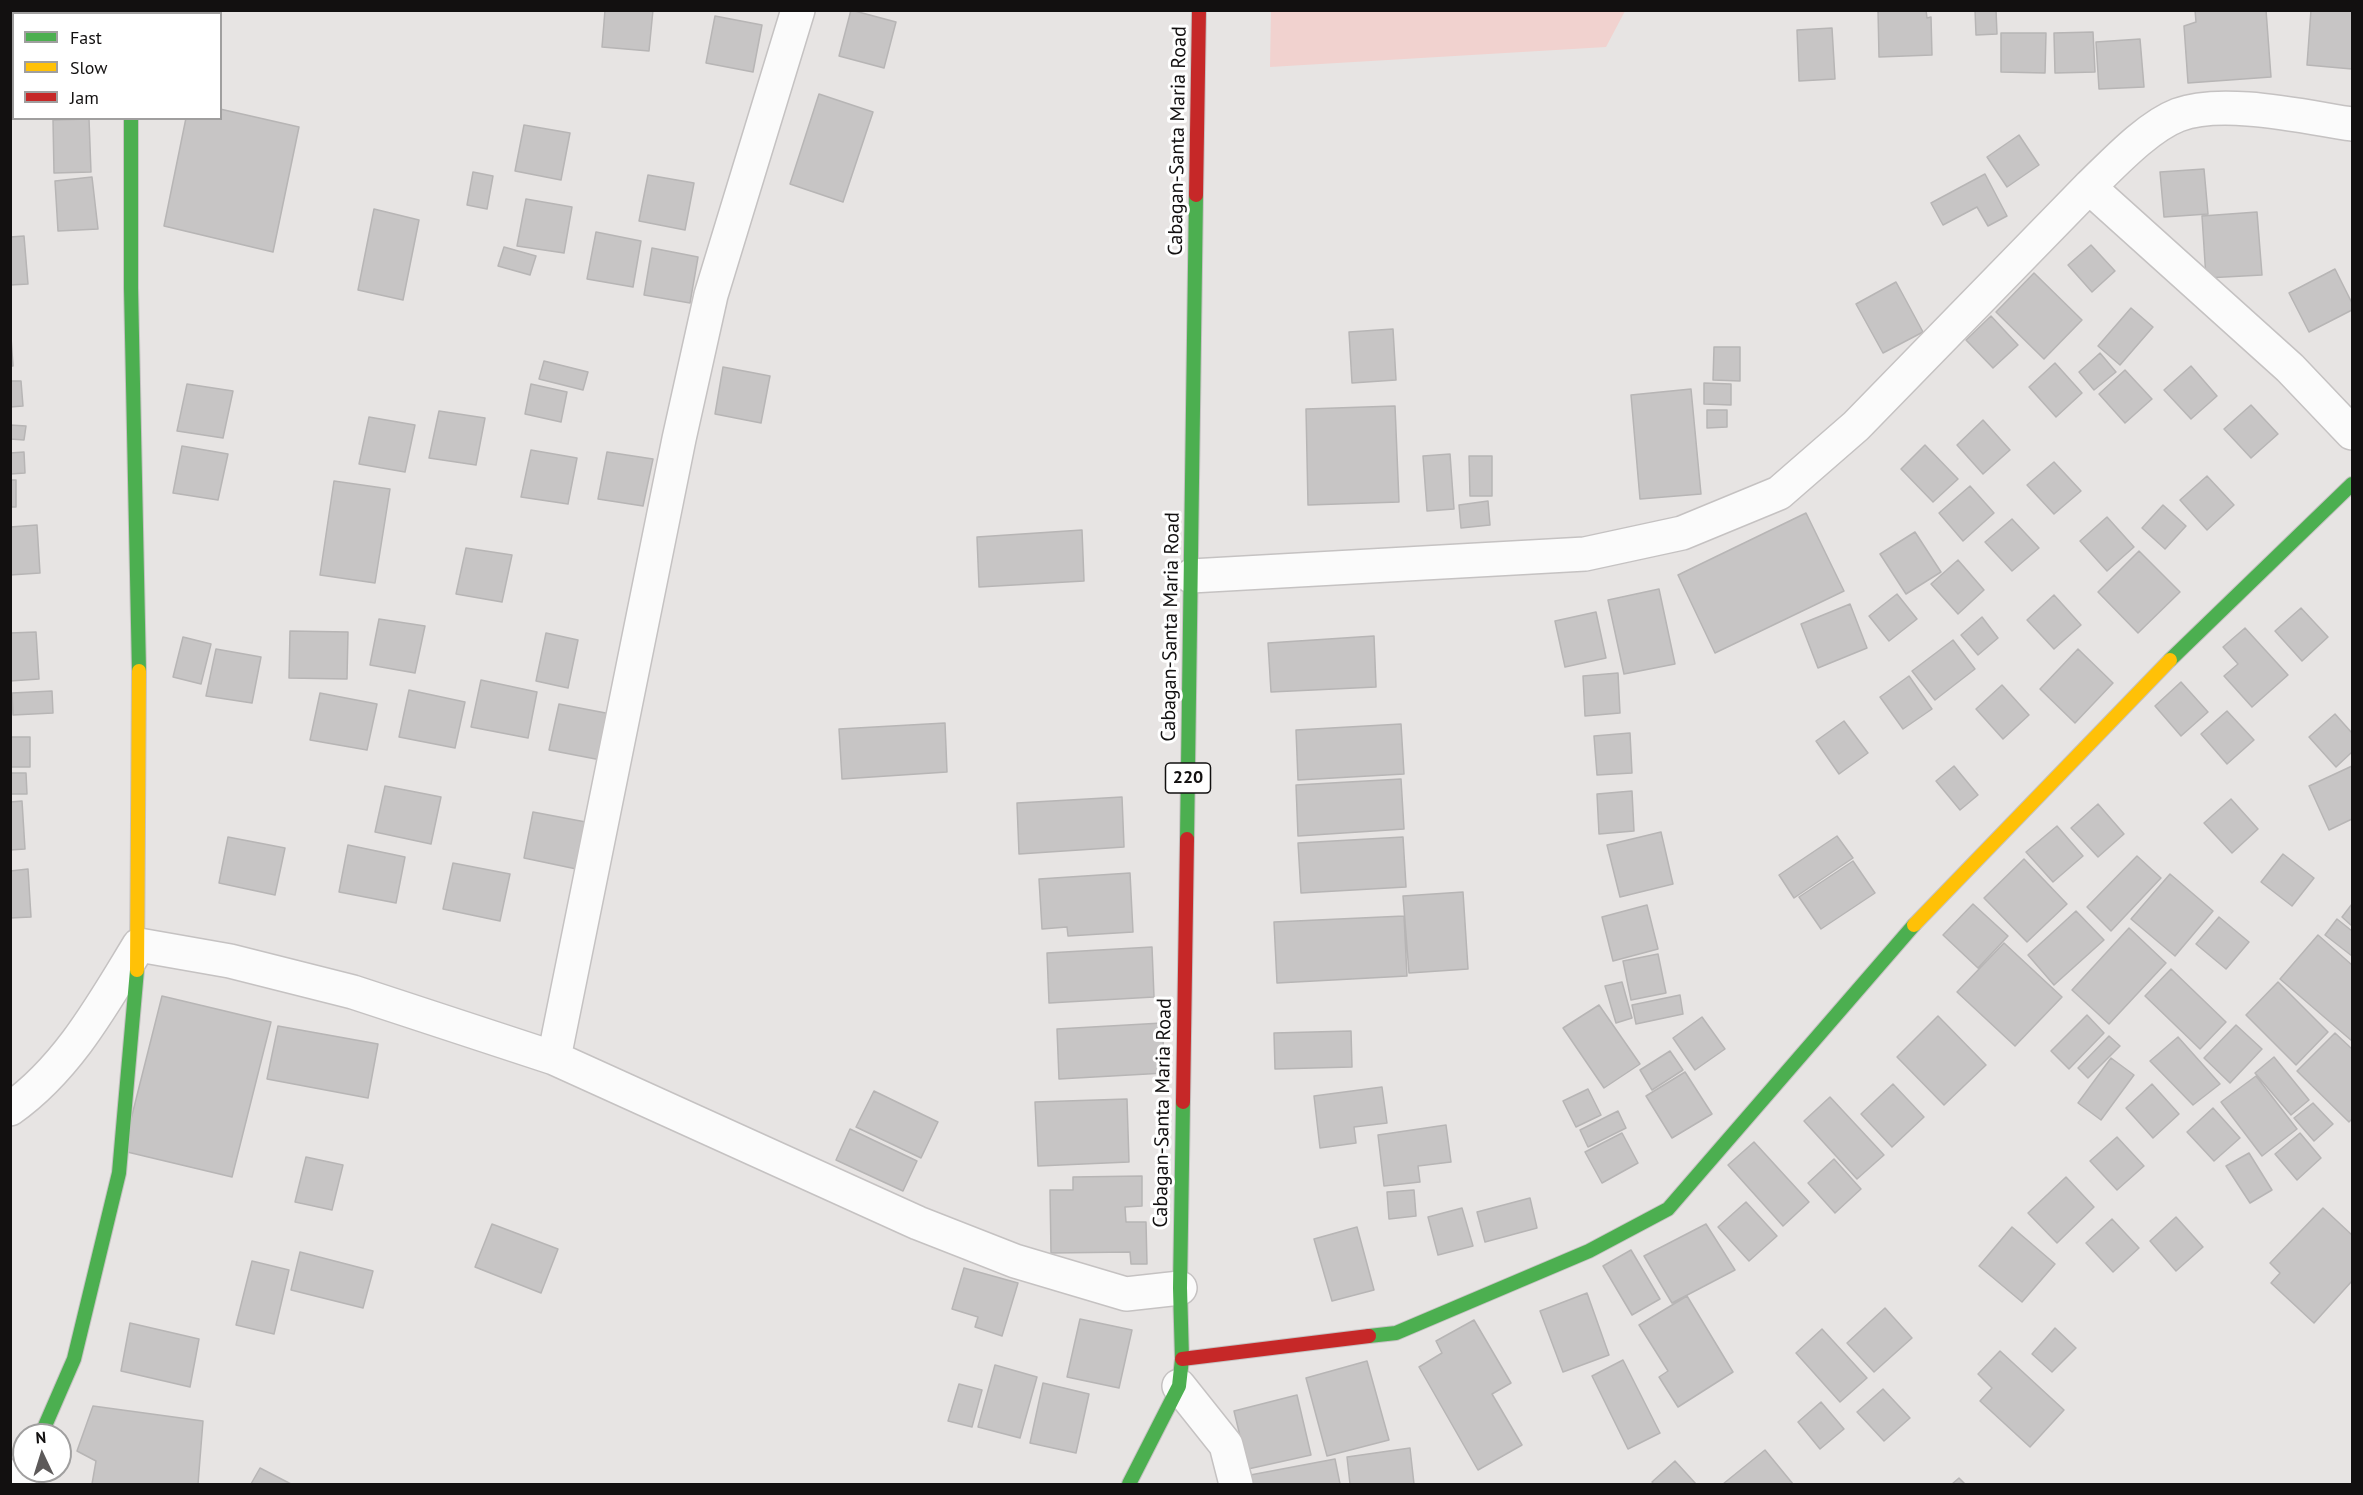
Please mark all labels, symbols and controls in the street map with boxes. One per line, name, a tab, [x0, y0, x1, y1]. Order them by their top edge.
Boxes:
legend	[12, 12, 222, 120]
text: Fast	[70, 26, 102, 49]
street label: Cabagan-Santa Maria Road	[1164, 26, 1192, 256]
text: Slow	[70, 56, 108, 79]
text: Jam	[70, 86, 99, 109]
street label: Cabagan-Santa Maria Road	[1157, 512, 1185, 742]
road number: 220	[1166, 763, 1210, 793]
street label: Cabagan-Santa Maria Road	[1149, 998, 1177, 1228]
north arrow	[12, 1423, 72, 1483]
text: N	[35, 1427, 47, 1447]

